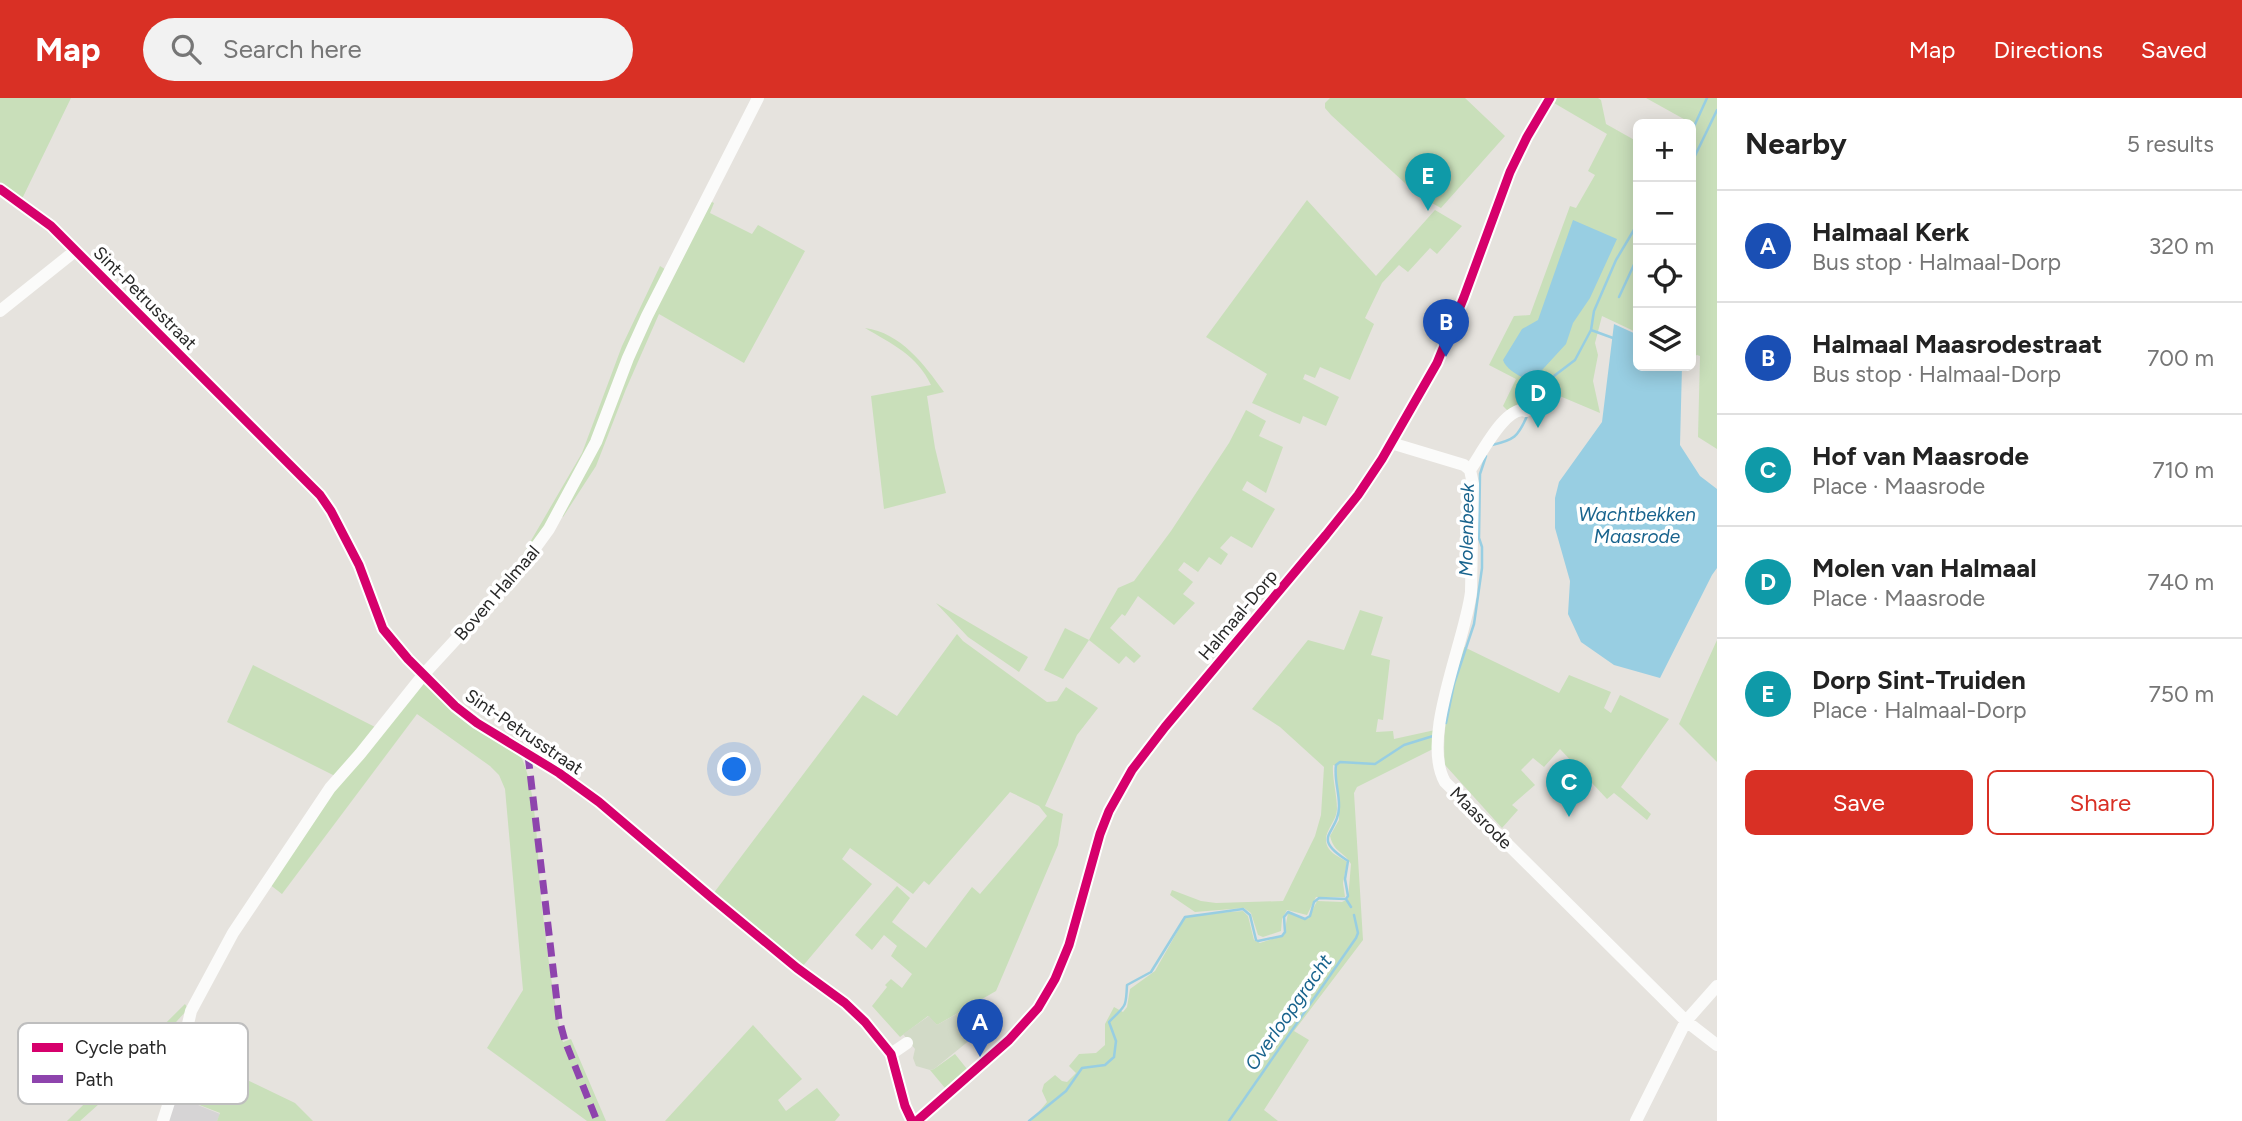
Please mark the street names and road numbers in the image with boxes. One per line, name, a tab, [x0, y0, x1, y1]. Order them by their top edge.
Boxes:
street label: Sint-Petrusstraat	[89, 242, 201, 354]
street label: Boven Halmaal	[450, 541, 544, 645]
street label: Halmaal-Dorp	[1194, 565, 1282, 665]
street label: Sint-Petrusstraat	[461, 684, 587, 780]
street label: Maasrode	[1445, 782, 1517, 854]

